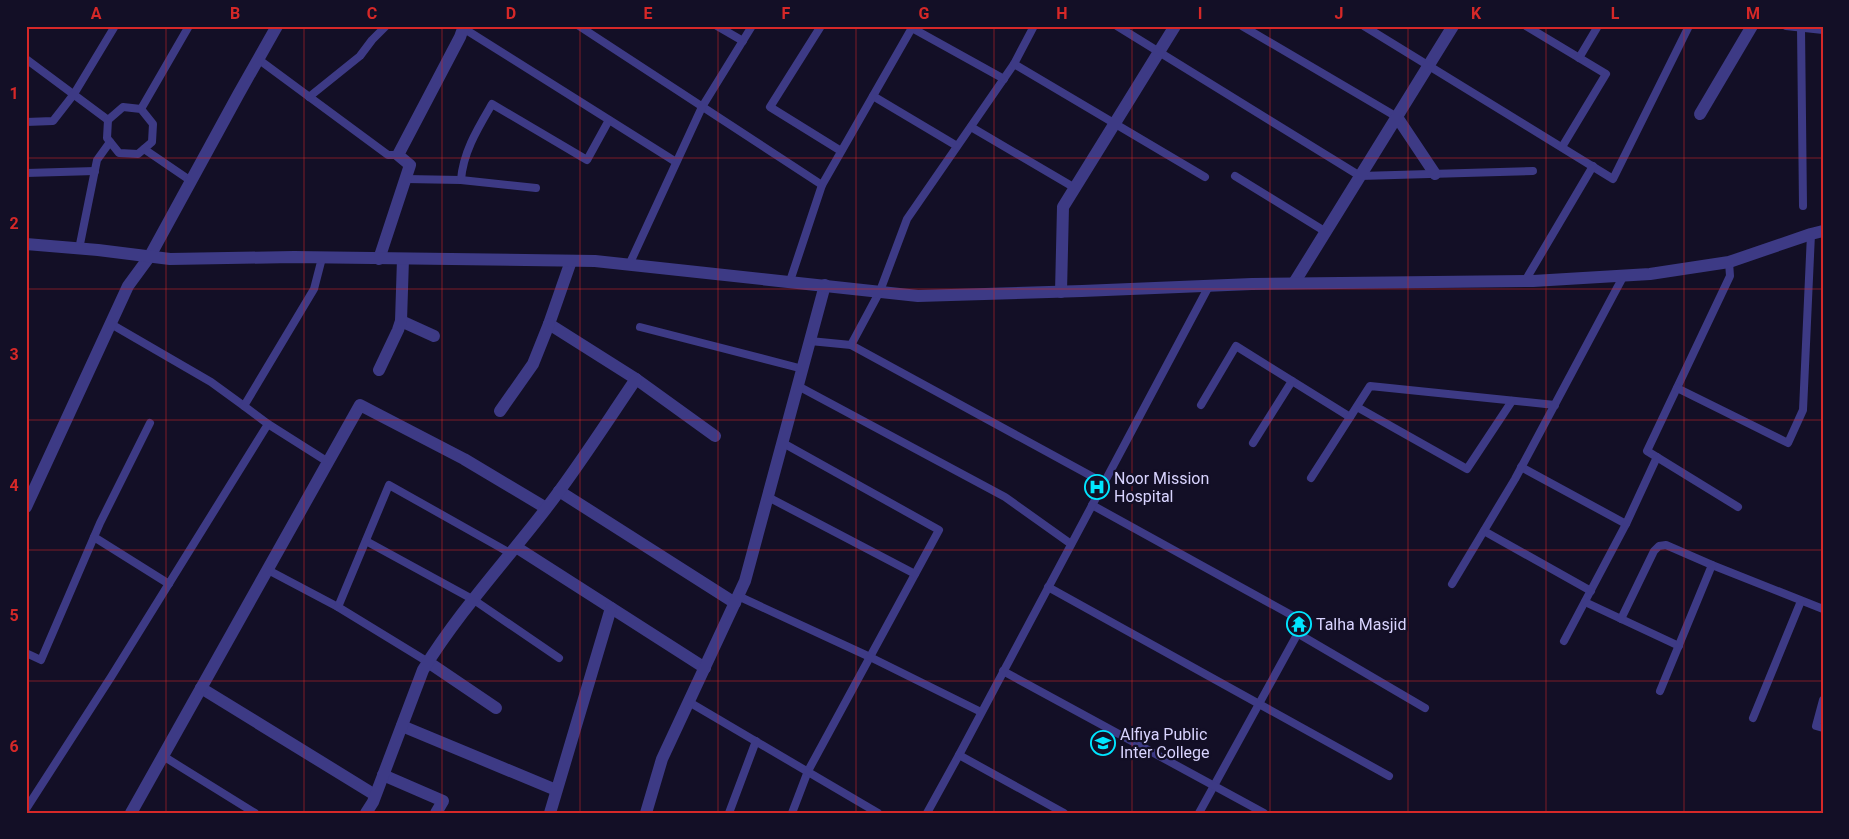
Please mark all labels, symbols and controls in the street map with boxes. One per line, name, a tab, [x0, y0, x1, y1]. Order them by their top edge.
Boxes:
text: A	[91, 4, 102, 23]
text: B	[230, 4, 240, 23]
text: C	[367, 4, 377, 23]
text: D	[506, 4, 516, 23]
text: E	[644, 4, 653, 23]
text: F	[782, 4, 791, 23]
text: G	[919, 4, 930, 23]
text: H	[1056, 4, 1068, 23]
text: I	[1198, 4, 1202, 23]
text: J	[1335, 4, 1343, 23]
text: K	[1471, 4, 1482, 23]
text: L	[1611, 4, 1620, 23]
text: M	[1746, 4, 1760, 23]
text: 1	[9, 84, 19, 103]
text: 2	[9, 214, 19, 233]
text: 3	[9, 345, 19, 364]
place label: Noor Mission Hospital	[1114, 469, 1209, 506]
hospital icon: Noor Mission Hospital	[1084, 474, 1110, 500]
text: 4	[9, 476, 19, 495]
text: 5	[9, 606, 19, 625]
temple icon: Talha Masjid	[1286, 611, 1312, 637]
place label: Talha Masjid	[1316, 615, 1406, 634]
place label: Alfiya Public Inter College	[1120, 725, 1210, 762]
school or university icon: Alfiya Public Inter College	[1090, 730, 1116, 756]
text: 6	[9, 737, 19, 756]

